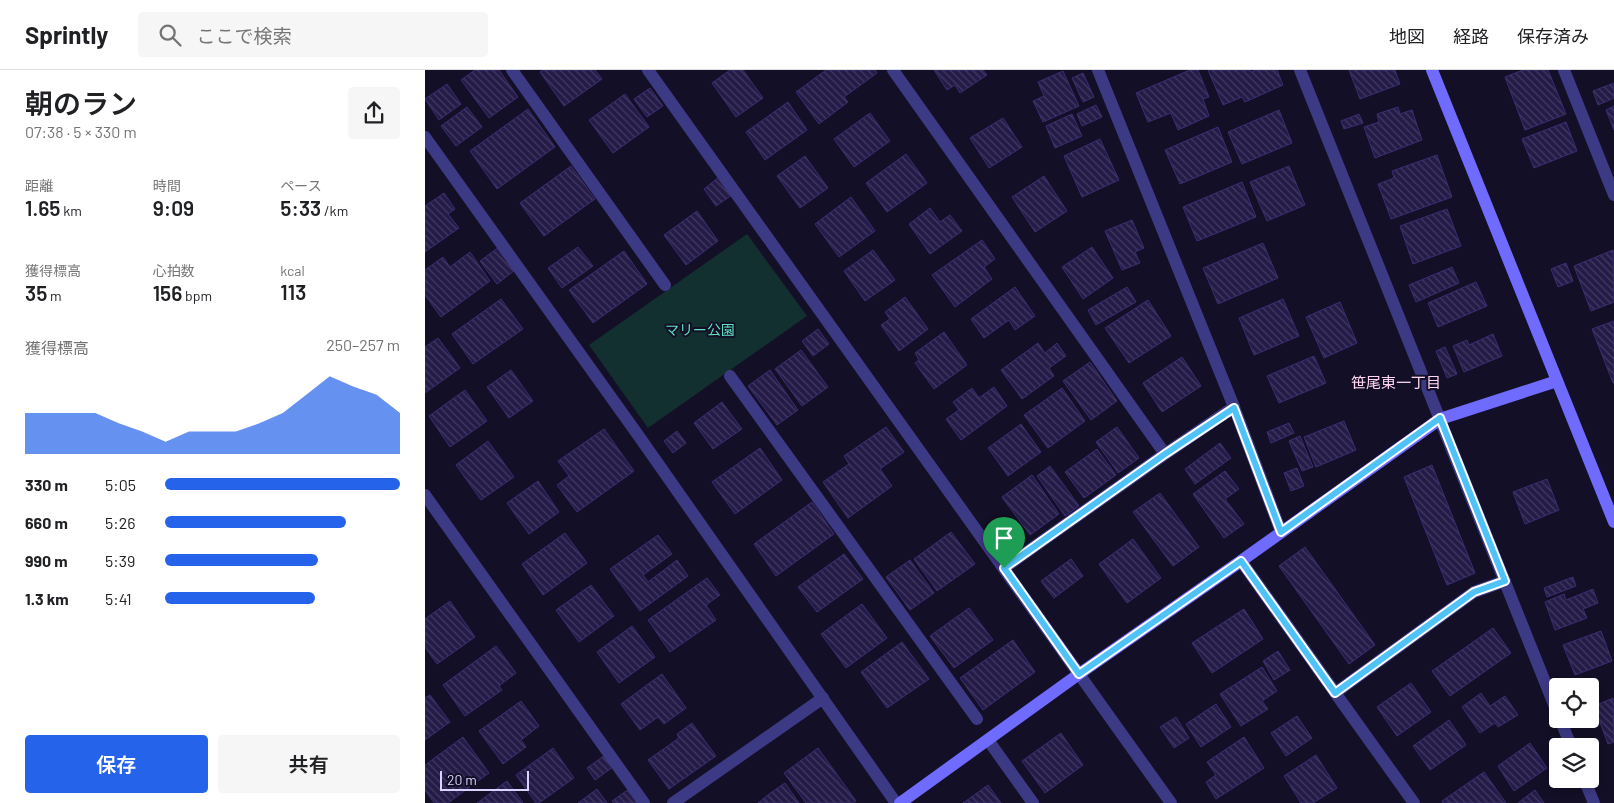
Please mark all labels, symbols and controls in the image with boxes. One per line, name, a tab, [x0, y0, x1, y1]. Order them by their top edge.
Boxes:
search box	[138, 12, 488, 57]
text: Sprintly	[25, 20, 108, 49]
icon: search	[156, 21, 184, 49]
text: ここで検索	[196, 24, 291, 47]
text: 地図	[1389, 25, 1425, 47]
text: 経路	[1453, 25, 1489, 47]
text: 保存済み	[1517, 25, 1589, 47]
text: 朝のラン	[25, 86, 137, 120]
button: share	[348, 87, 400, 139]
text: 07:38 · 5 × 330 m	[25, 122, 137, 141]
text: 距離	[25, 177, 53, 194]
text: 時間	[153, 177, 181, 194]
text: ペース	[280, 177, 322, 194]
text: 1.65	[25, 195, 60, 220]
text: 9:09	[153, 195, 194, 220]
text: 5:33	[280, 195, 321, 220]
text: km	[60, 202, 82, 219]
text: /km	[321, 202, 348, 219]
text: 獲得標高	[25, 262, 81, 279]
text: 心拍数	[153, 262, 195, 279]
text: kcal	[280, 262, 305, 279]
text: 113	[280, 279, 306, 304]
text: 35	[25, 280, 47, 305]
text: 156	[153, 280, 182, 305]
text: m	[47, 287, 62, 304]
text: bpm	[182, 287, 212, 304]
park label: マリー公園	[665, 321, 735, 338]
text: 250–257 m	[326, 335, 400, 354]
text: 獲得標高	[25, 338, 89, 357]
district label: 笹尾東一丁目	[1351, 373, 1441, 391]
text: 330 m	[25, 475, 68, 494]
text: 5:05	[105, 475, 136, 494]
text: 660 m	[25, 513, 68, 532]
text: 5:26	[105, 513, 135, 532]
pin	[983, 517, 1025, 568]
icon: arrive	[990, 524, 1018, 552]
text: 990 m	[25, 551, 68, 570]
text: 5:39	[105, 551, 135, 570]
text: 1.3 km	[25, 589, 69, 608]
text: 5:41	[105, 589, 132, 608]
map controls	[1549, 678, 1599, 788]
button: locate	[1549, 678, 1599, 728]
button: 保存	[25, 735, 208, 793]
button: 共有	[218, 735, 400, 793]
button: layers	[1549, 738, 1599, 788]
scale bar	[440, 768, 529, 791]
text: 20 m	[447, 771, 477, 788]

